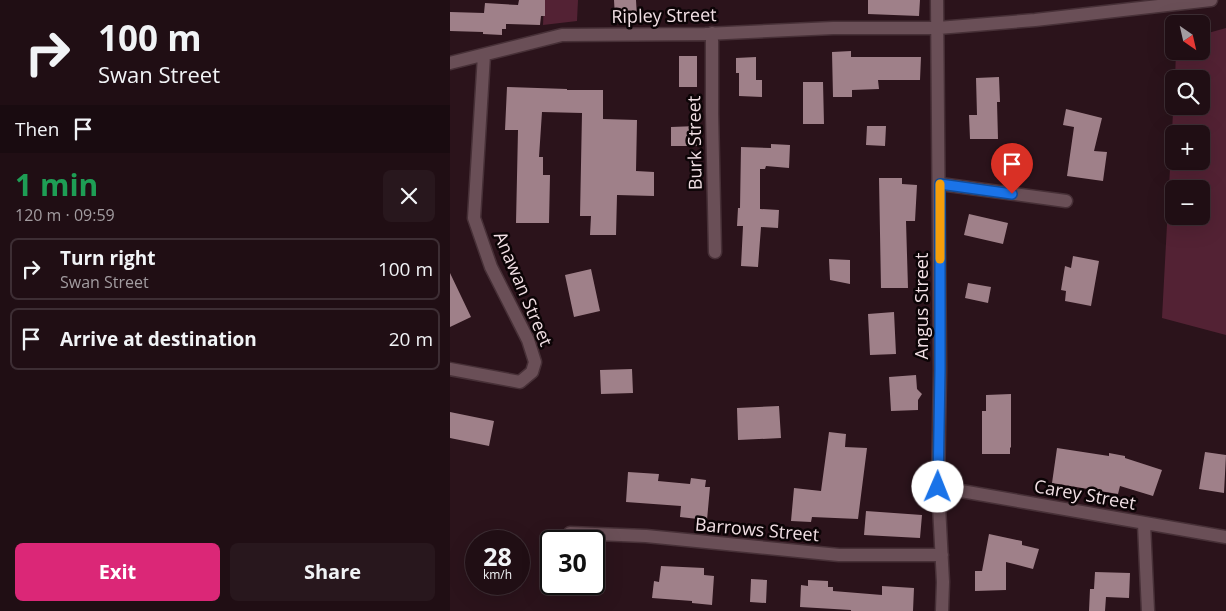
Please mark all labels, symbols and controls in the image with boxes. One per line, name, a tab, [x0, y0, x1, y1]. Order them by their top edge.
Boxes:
street label: Ripley Street	[611, 2, 717, 28]
text: 100 m	[98, 14, 202, 61]
north arrow	[1165, 15, 1210, 60]
map controls	[1165, 15, 1210, 225]
icon: right	[15, 20, 80, 85]
text: Swan Street	[98, 59, 220, 89]
button: search	[1165, 70, 1210, 115]
street label: Burk Street	[681, 96, 707, 190]
icon: arrive	[69, 115, 97, 143]
text: Then	[15, 116, 59, 142]
button: +	[1165, 125, 1210, 170]
pin	[991, 143, 1033, 194]
icon: arrive	[998, 150, 1026, 178]
text: 1 min	[15, 164, 98, 205]
button: close	[383, 170, 435, 222]
button: −	[1165, 180, 1210, 225]
text: 120 m · 09:59	[15, 204, 115, 226]
street label: Anawan Street	[489, 228, 559, 350]
text: Turn right	[60, 245, 155, 271]
street label: Angus Street	[909, 253, 933, 359]
icon: right	[17, 255, 45, 283]
text: 100 m	[378, 256, 433, 282]
text: Swan Street	[60, 271, 149, 293]
icon: arrive	[17, 325, 45, 353]
text: Arrive at destination	[60, 326, 257, 352]
text: 20 m	[389, 326, 433, 352]
position arrow	[911, 460, 963, 512]
street label: Carey Street	[1032, 473, 1138, 515]
street label: Barrows Street	[694, 512, 820, 546]
speed limit sign: 30	[540, 530, 605, 595]
text: 28	[483, 539, 512, 573]
button: Exit	[15, 543, 220, 601]
button: Share	[230, 543, 435, 601]
text: km/h	[483, 566, 512, 583]

